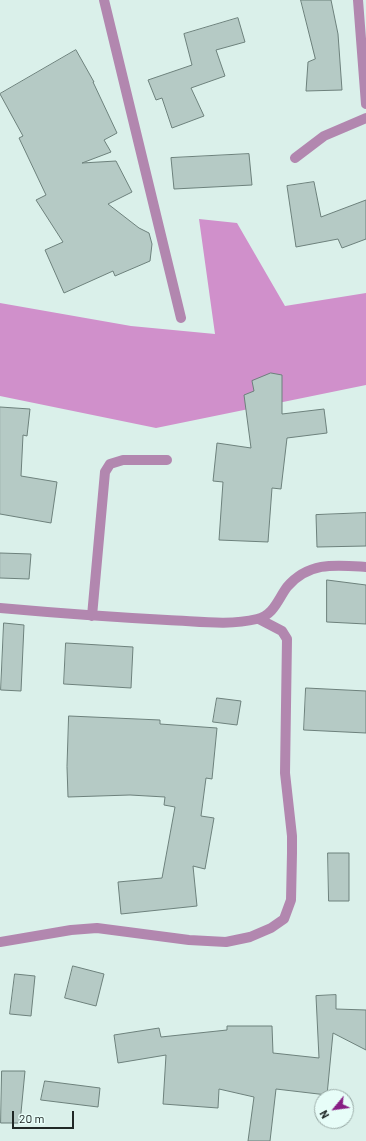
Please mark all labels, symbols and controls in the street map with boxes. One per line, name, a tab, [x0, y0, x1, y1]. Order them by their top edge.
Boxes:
north arrow	[314, 1089, 354, 1129]
scale bar	[14, 1103, 76, 1129]
text: N	[316, 1108, 331, 1121]
text: 20 m	[19, 1111, 45, 1125]

